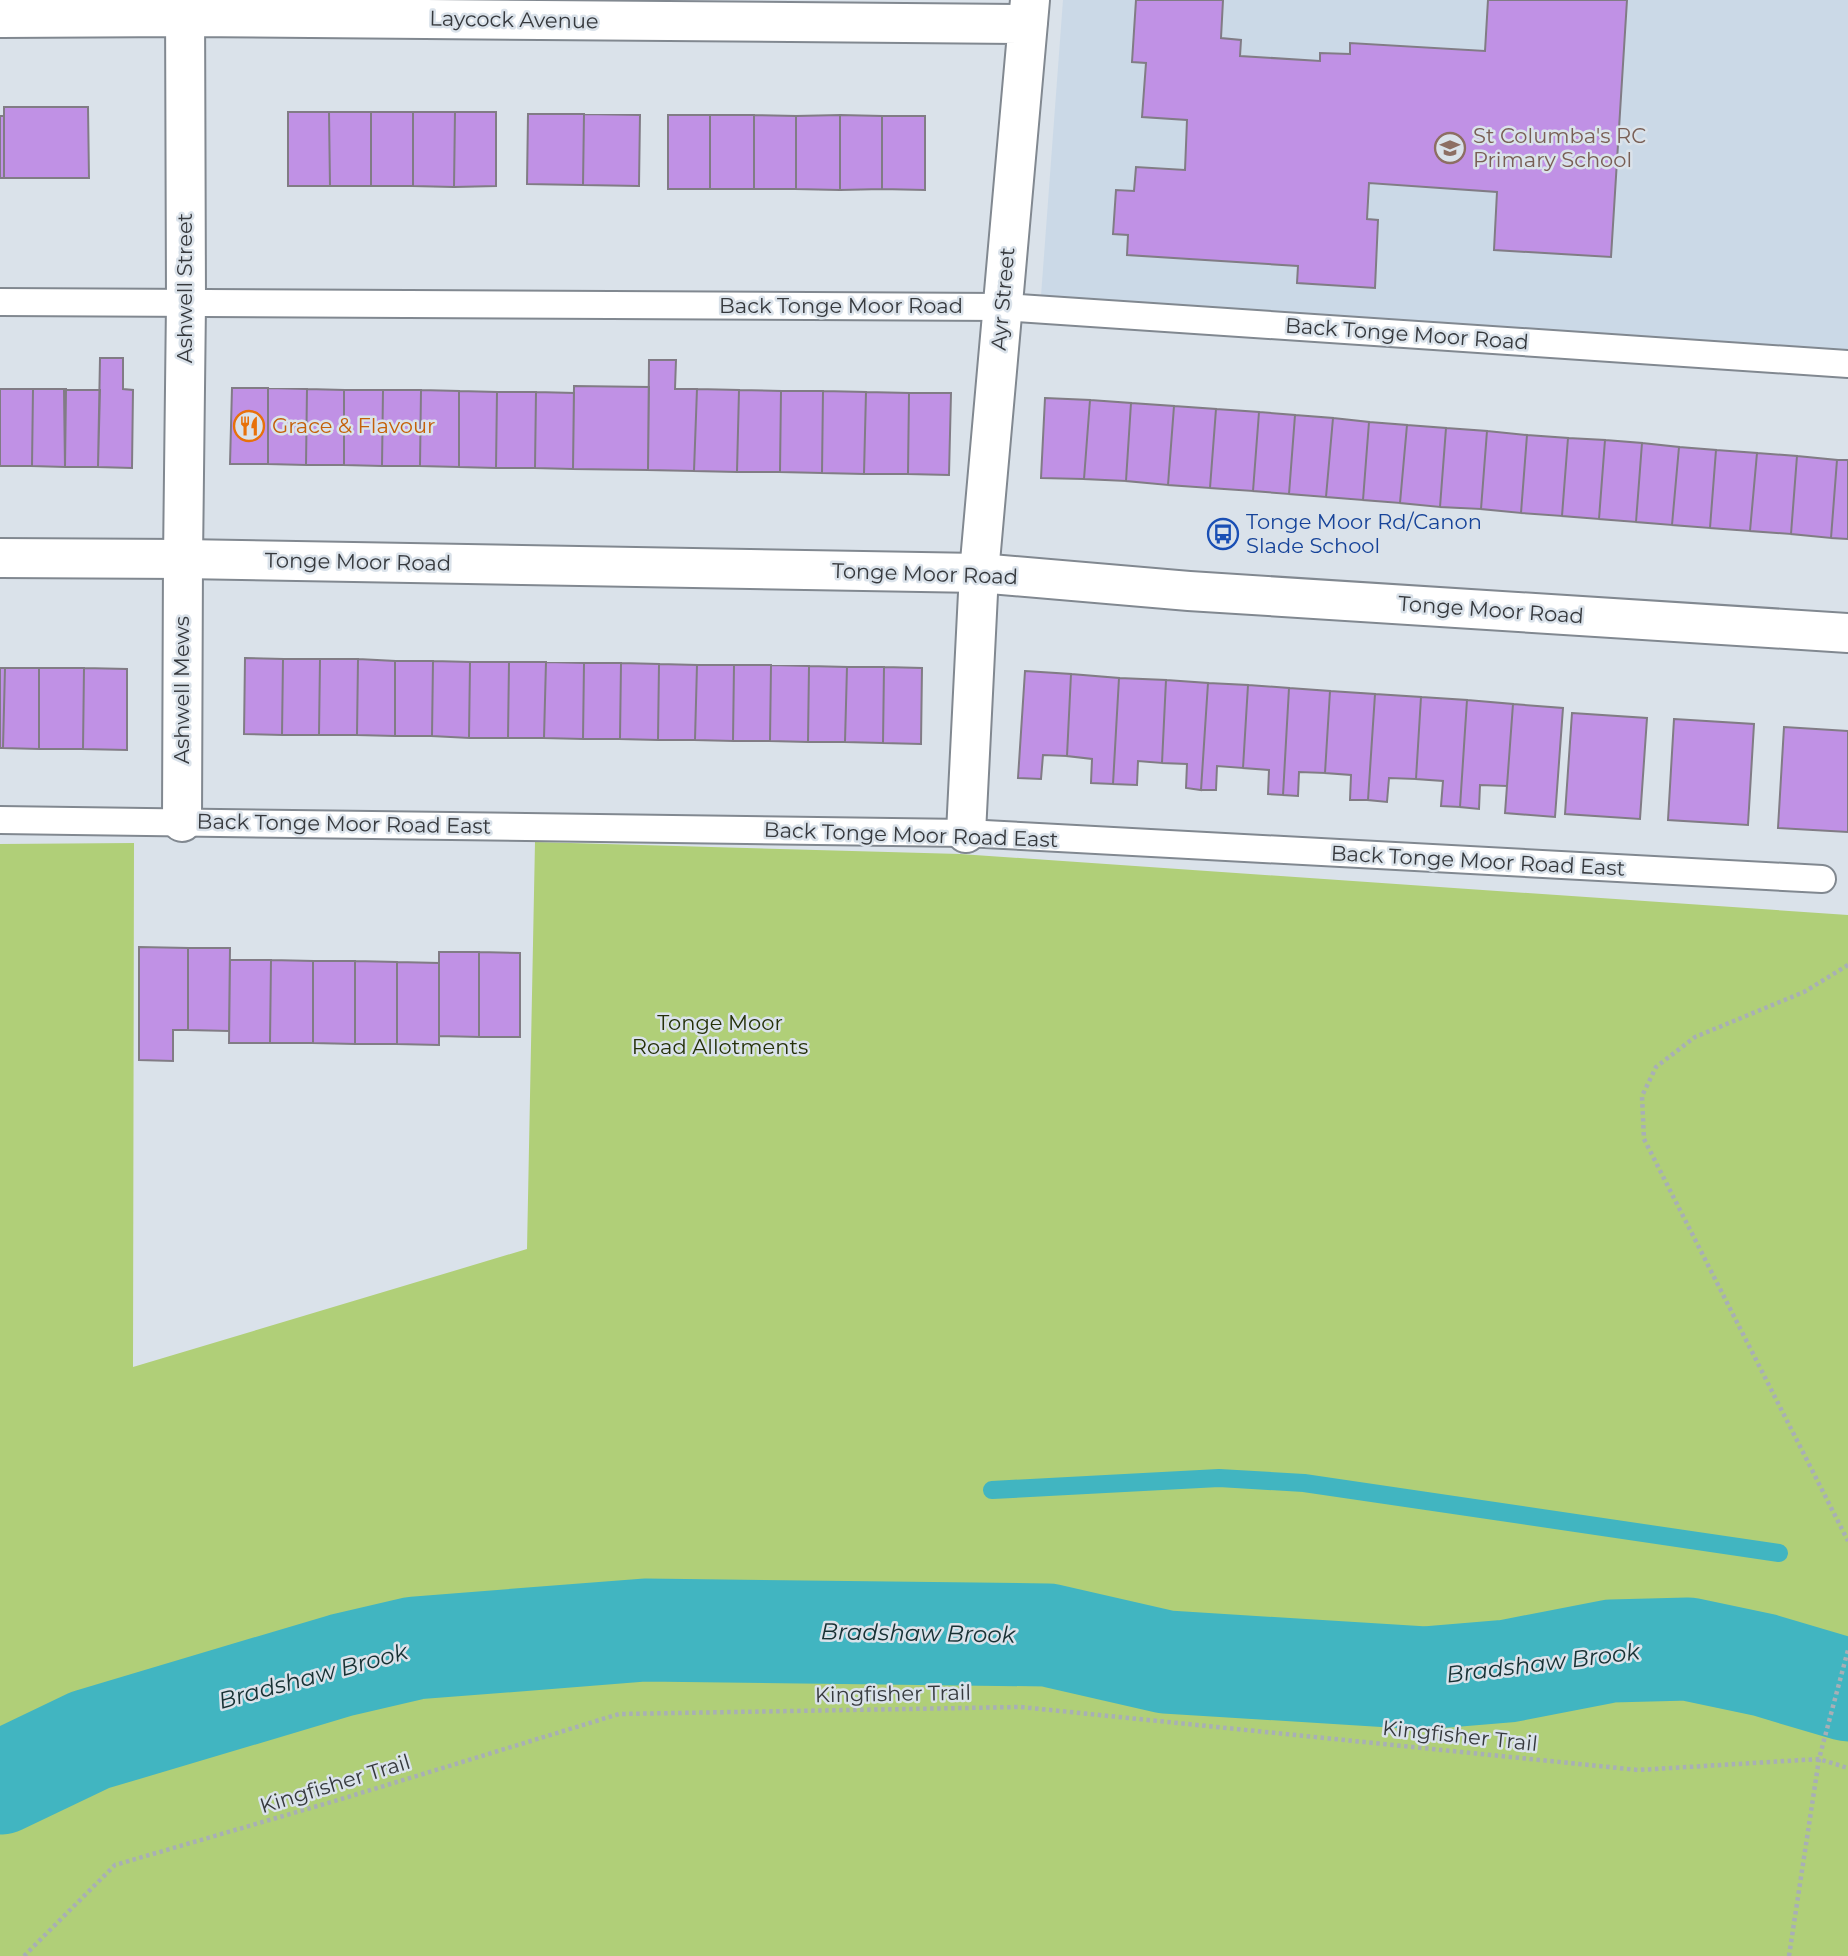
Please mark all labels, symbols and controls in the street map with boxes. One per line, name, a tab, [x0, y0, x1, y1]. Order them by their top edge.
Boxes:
street label: Laycock Avenue	[429, 6, 599, 33]
place label: St Columba's RC Primary School	[1473, 123, 1646, 172]
school or university icon: St Columba's RC Primary School	[1433, 131, 1467, 165]
street label: Ashwell Street	[172, 213, 197, 363]
street label: Ayr Street	[986, 246, 1019, 352]
street label: Back Tonge Moor Road	[719, 293, 963, 318]
street label: Back Tonge Moor Road	[1284, 313, 1530, 354]
restaurant icon: Grace & Flavour	[232, 409, 266, 443]
place label: Grace & Flavour	[272, 413, 435, 438]
place label: Tonge Moor Rd/Canon Slade School	[1246, 509, 1482, 558]
bus stop icon: Tonge Moor Rd/Canon Slade School	[1206, 517, 1240, 551]
street label: Tonge Moor Road	[265, 547, 451, 576]
street label: Tonge Moor Road	[832, 558, 1018, 589]
street label: Tonge Moor Road	[1397, 591, 1585, 628]
street label: Ashwell Mews	[169, 616, 194, 764]
street label: Back Tonge Moor Road East	[197, 808, 491, 839]
street label: Back Tonge Moor Road East	[763, 817, 1059, 852]
street label: Back Tonge Moor Road East	[1330, 840, 1626, 881]
park label: Tonge Moor Road Allotments	[632, 1010, 808, 1059]
water label: Bradshaw Brook	[820, 1617, 1017, 1649]
water label: Bradshaw Brook	[215, 1637, 412, 1715]
water label: Bradshaw Brook	[1445, 1637, 1643, 1689]
street label: Kingfisher Trail	[815, 1680, 971, 1707]
street label: Kingfisher Trail	[1381, 1715, 1539, 1756]
street label: Kingfisher Trail	[257, 1749, 413, 1818]

